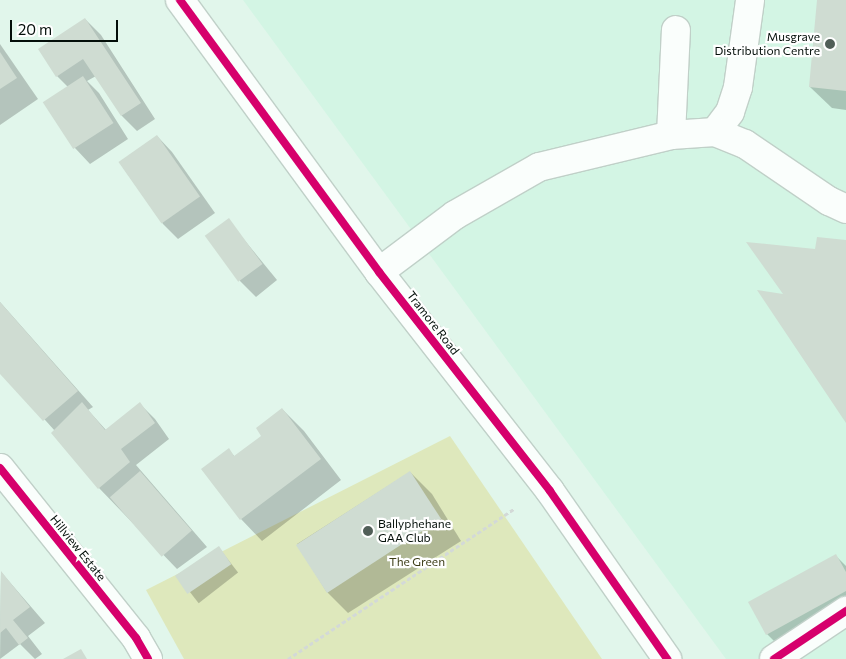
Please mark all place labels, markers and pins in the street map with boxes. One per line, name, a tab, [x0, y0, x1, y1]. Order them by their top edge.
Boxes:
place label: Musgrave Distribution Centre	[714, 30, 820, 58]
marker: Musgrave Distribution Centre	[824, 38, 836, 50]
place label: Ballyphehane GAA Club	[378, 517, 451, 545]
marker: Ballyphehane GAA Club	[362, 525, 374, 537]

